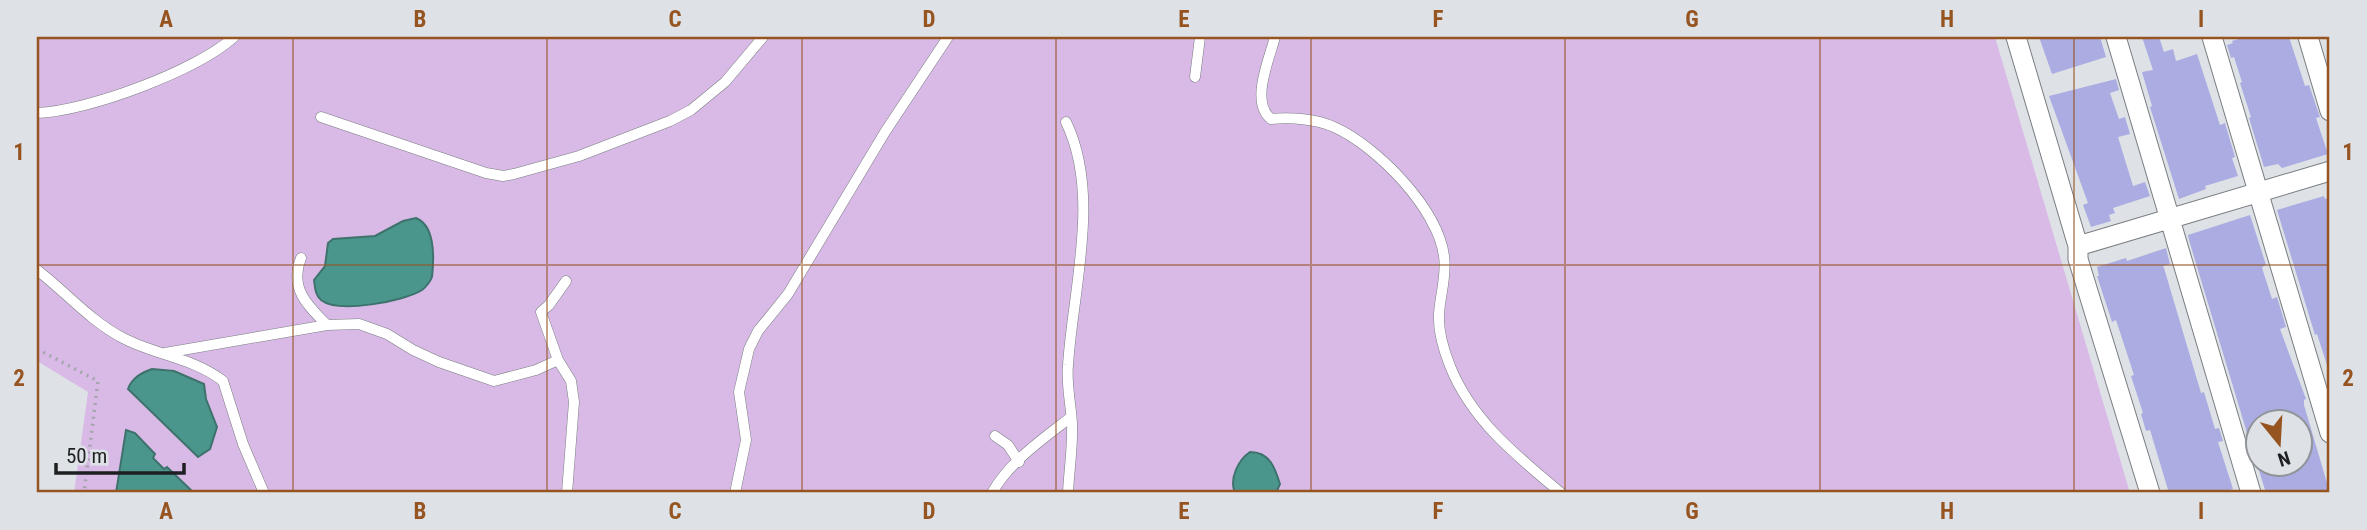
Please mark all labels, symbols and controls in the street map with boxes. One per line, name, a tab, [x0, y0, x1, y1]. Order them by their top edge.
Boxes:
text: A	[159, 6, 173, 33]
text: B	[414, 6, 426, 33]
text: C	[668, 6, 682, 33]
text: D	[923, 6, 936, 33]
text: E	[1178, 6, 1190, 33]
text: F	[1433, 6, 1444, 33]
text: G	[1685, 6, 1699, 33]
text: H	[1940, 6, 1954, 33]
text: I	[2198, 6, 2204, 33]
text: 1	[13, 139, 25, 166]
text: 1	[2342, 139, 2354, 166]
text: 2	[13, 365, 25, 392]
text: 2	[2342, 365, 2354, 392]
north arrow	[2244, 407, 2314, 477]
scale bar	[56, 432, 184, 476]
text: 50 m	[66, 444, 107, 468]
text: N	[2275, 446, 2293, 471]
text: A	[159, 498, 173, 525]
text: B	[414, 498, 426, 525]
text: C	[668, 498, 682, 525]
text: D	[923, 498, 936, 525]
text: E	[1178, 498, 1190, 525]
text: F	[1433, 498, 1444, 525]
text: G	[1685, 498, 1699, 525]
text: H	[1940, 498, 1954, 525]
text: I	[2198, 498, 2204, 525]

